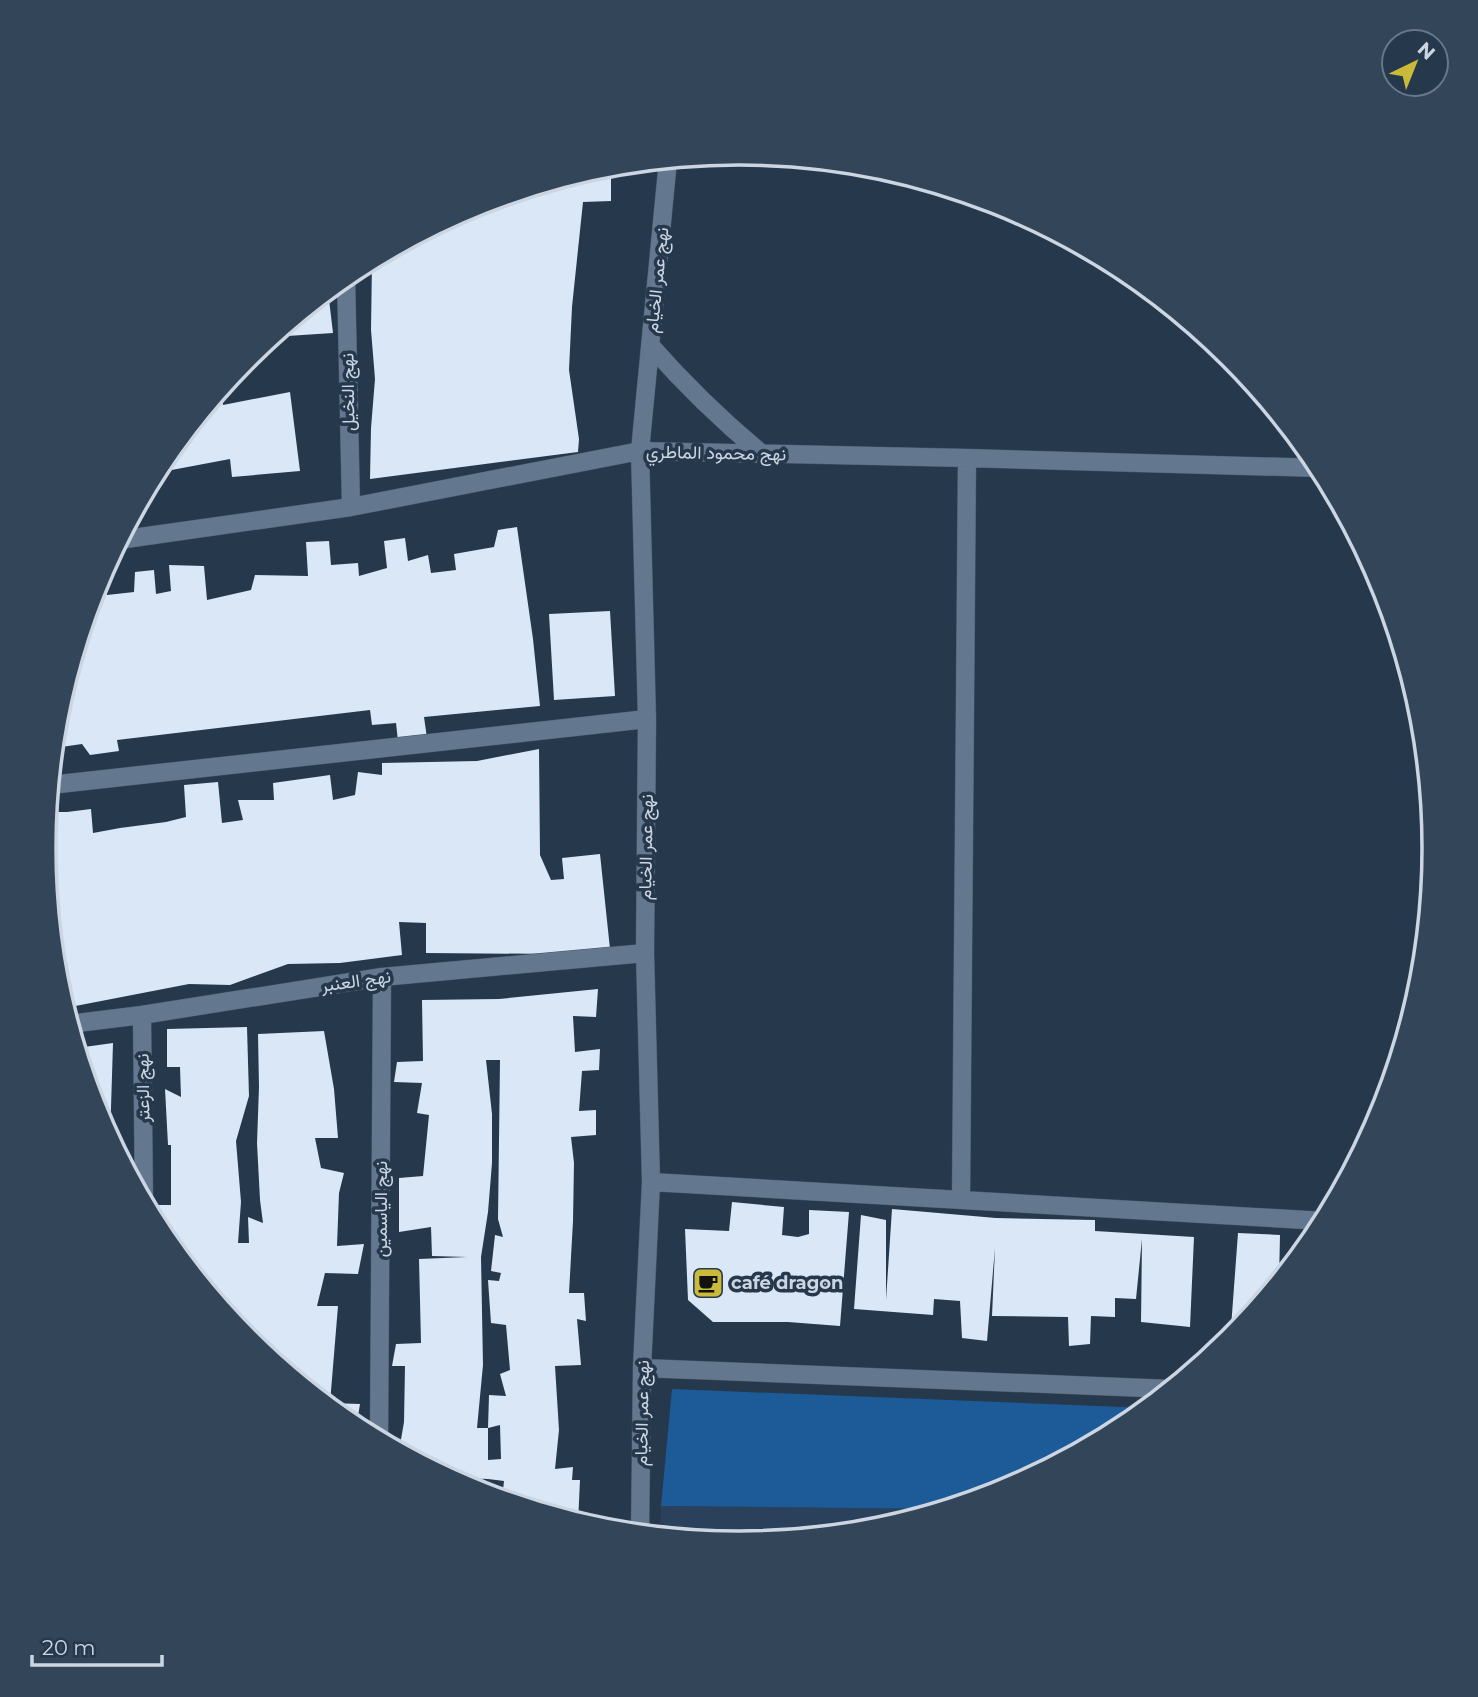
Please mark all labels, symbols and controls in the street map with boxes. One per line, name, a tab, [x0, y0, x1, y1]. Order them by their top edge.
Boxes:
north arrow	[1380, 28, 1450, 98]
text: N	[1413, 37, 1440, 65]
street label: نهج عمر الخيام	[641, 226, 674, 334]
street label: نهج النخيل	[336, 353, 361, 431]
street label: نهج محمود الماطري	[645, 441, 786, 469]
street label: نهج عمر الخيام	[634, 794, 659, 900]
street label: نهج العنبر	[319, 965, 392, 998]
street label: نهج الزعتر	[131, 1053, 156, 1124]
street label: نهج الياسمين	[370, 1161, 393, 1257]
cafe icon: café dragon	[691, 1266, 725, 1300]
place label: café dragon	[731, 1272, 844, 1294]
street label: نهج عمر الخيام	[630, 1360, 655, 1466]
scale bar	[32, 1624, 161, 1668]
text: 20 m	[42, 1635, 96, 1660]

